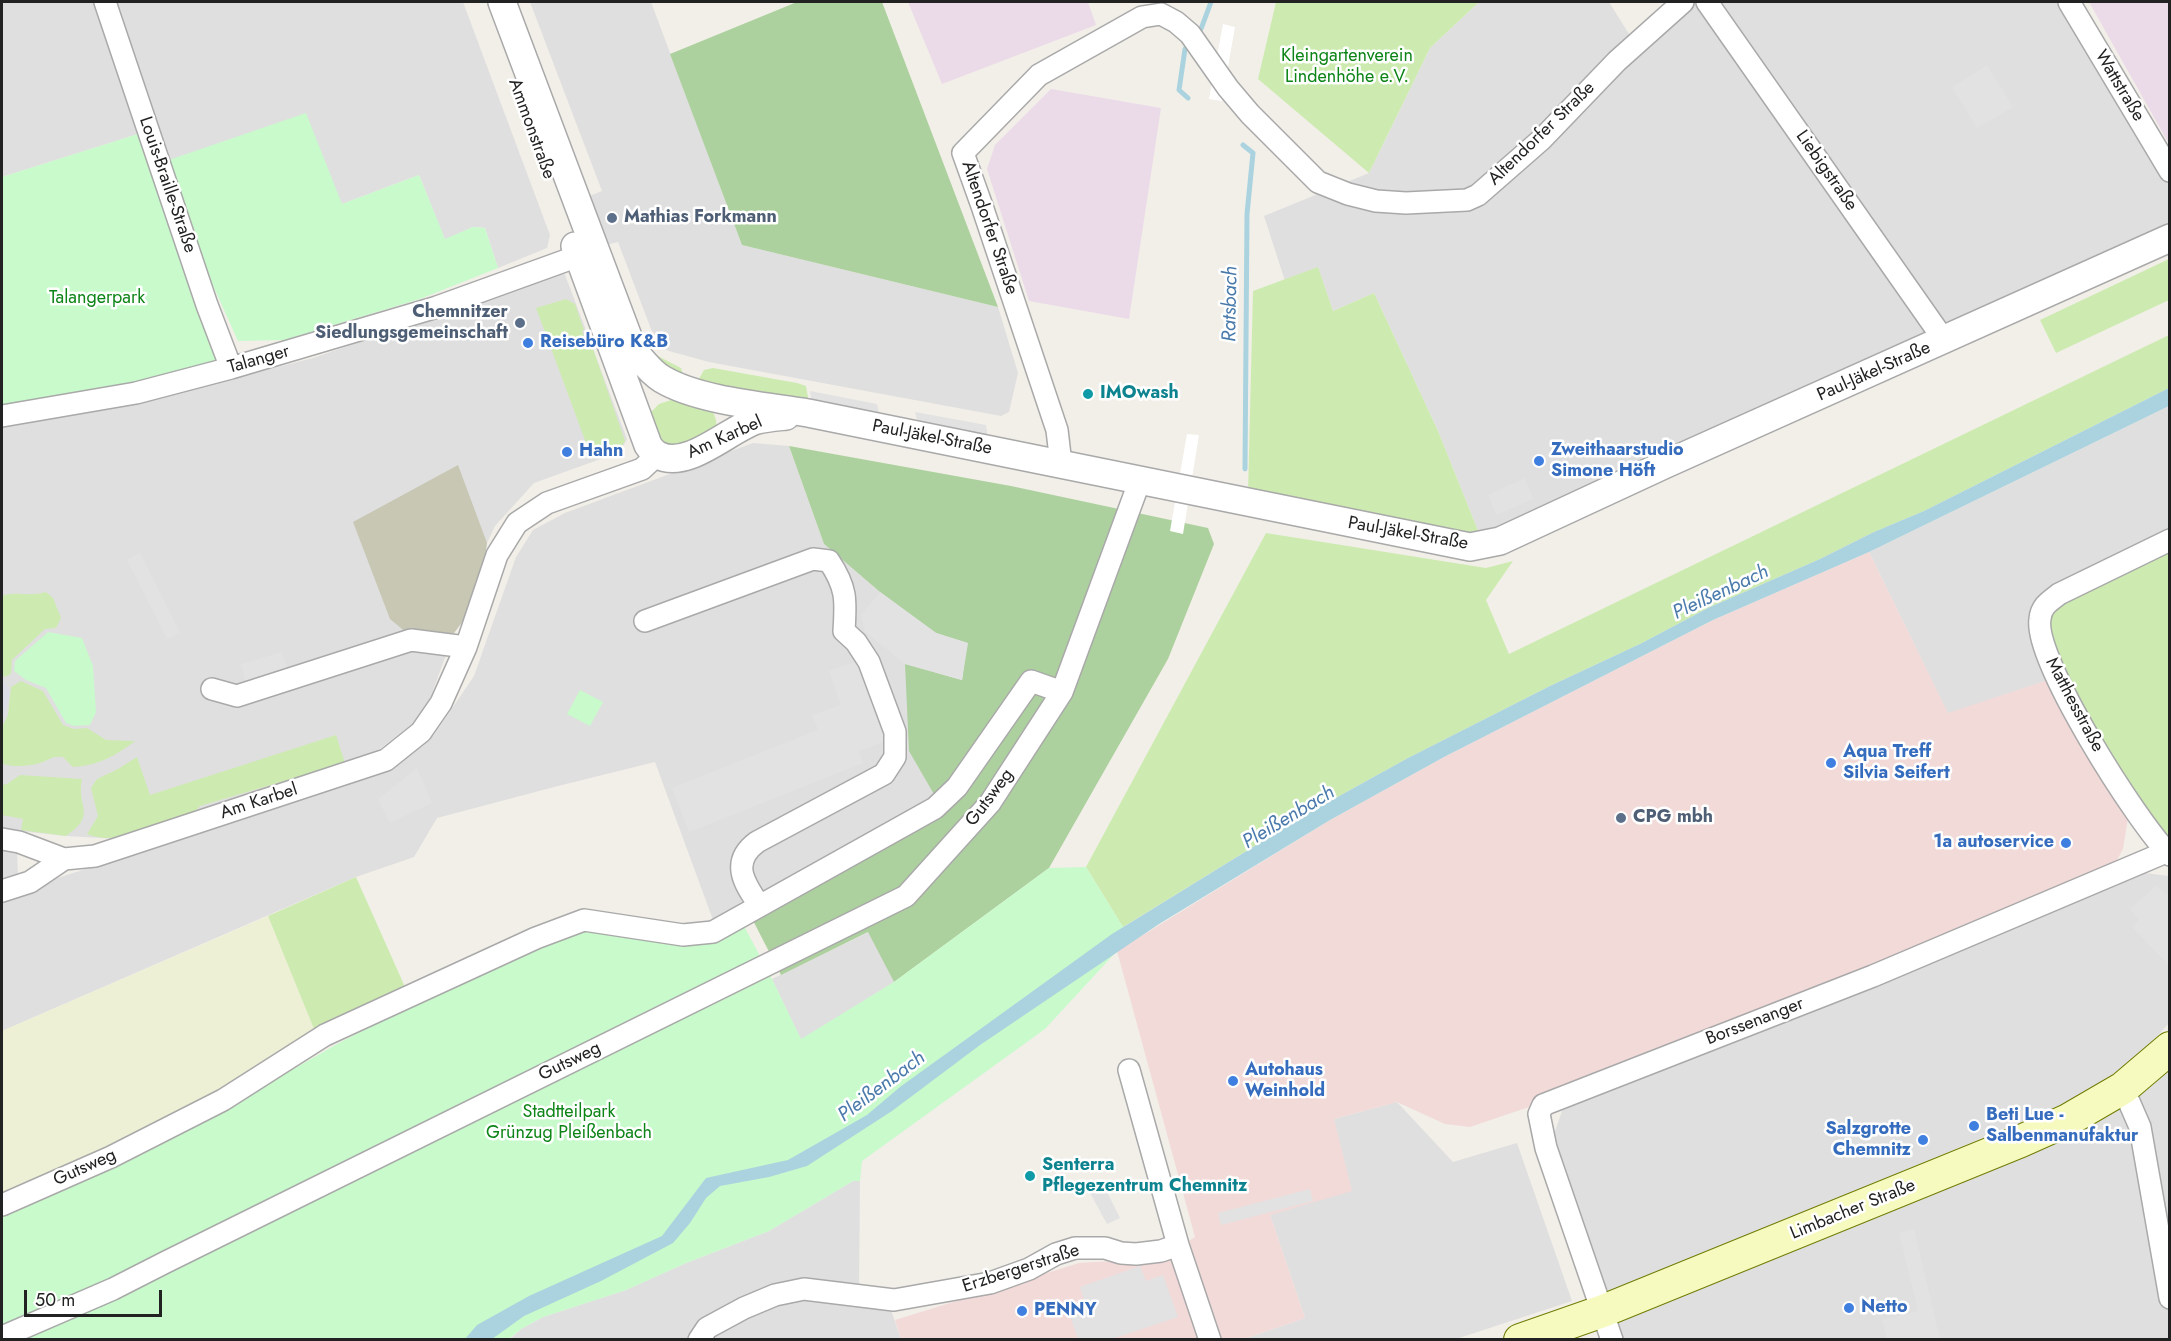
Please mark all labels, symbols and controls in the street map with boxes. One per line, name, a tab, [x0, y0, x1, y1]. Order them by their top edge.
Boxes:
park label: Kleingartenverein Lindenhöhe e.V.	[1281, 46, 1413, 88]
street label: Wattstraße	[2089, 47, 2149, 125]
street label: Ammonstraße	[503, 76, 559, 182]
street label: Altendorfer Straße	[1484, 78, 1600, 190]
street label: Louis-Braille-Straße	[134, 114, 200, 256]
street label: Liebigstraße	[1790, 127, 1862, 215]
street label: Altendorfer Straße	[956, 158, 1022, 298]
place label: Mathias Forkmann	[624, 207, 777, 229]
marker: Mathias Forkmann	[605, 211, 619, 225]
water label: Ratsbach	[1218, 266, 1244, 342]
park label: Talangerpark	[49, 288, 145, 310]
place label: Chemnitzer Siedlungsgemeinschaft	[315, 302, 508, 344]
marker: Chemnitzer Siedlungsgemeinschaft	[513, 316, 527, 330]
place label: Reisebüro K&B	[540, 332, 668, 354]
marker: Reisebüro K&B	[521, 336, 535, 350]
street label: Paul-Jäkel-Straße	[1814, 337, 1934, 407]
street label: Talanger	[226, 341, 292, 379]
place label: IMOwash	[1100, 383, 1179, 405]
marker: IMOwash	[1081, 387, 1095, 401]
street label: Am Karbel	[684, 412, 766, 464]
street label: Paul-Jäkel-Straße	[870, 416, 994, 460]
place label: Zweithaarstudio Simone Höft	[1551, 440, 1684, 482]
place label: Hahn	[579, 441, 623, 463]
marker: Hahn	[560, 445, 574, 459]
marker: Zweithaarstudio Simone Höft	[1532, 454, 1546, 468]
street label: Paul-Jäkel-Straße	[1346, 513, 1470, 555]
water label: Pleißenbach	[1669, 560, 1773, 626]
street label: Matthesstraße	[2040, 654, 2108, 756]
place label: Aqua Treff Silvia Seifert	[1843, 742, 1950, 784]
marker: Aqua Treff Silvia Seifert	[1824, 756, 1838, 770]
street label: Gutsweg	[961, 765, 1019, 831]
street label: Am Karbel	[218, 779, 300, 825]
water label: Pleißenbach	[1239, 781, 1339, 855]
place label: CPG mbh	[1633, 807, 1713, 829]
marker: CPG mbh	[1614, 811, 1628, 825]
place label: 1a autoservice	[1933, 832, 2054, 854]
marker: 1a autoservice	[2059, 836, 2073, 850]
street label: Borssenanger	[1703, 993, 1807, 1051]
street label: Gutsweg	[535, 1038, 605, 1086]
water label: Pleißenbach	[834, 1046, 930, 1128]
place label: Autohaus Weinhold	[1245, 1060, 1325, 1102]
marker: Autohaus Weinhold	[1226, 1074, 1240, 1088]
park label: Stadtteilpark Grünzug Pleißenbach	[486, 1102, 652, 1144]
place label: Beti Lue - Salbenmanufaktur	[1986, 1105, 2138, 1148]
place label: Salzgrotte Chemnitz	[1826, 1119, 1911, 1162]
marker: Beti Lue - Salbenmanufaktur	[1967, 1119, 1981, 1133]
marker: Salzgrotte Chemnitz	[1916, 1133, 1930, 1147]
street label: Gutsweg	[50, 1145, 120, 1191]
place label: Senterra Pflegezentrum Chemnitz	[1042, 1155, 1247, 1198]
marker: Senterra Pflegezentrum Chemnitz	[1023, 1169, 1037, 1183]
street label: Limbacher Straße	[1787, 1175, 1919, 1245]
street label: Erzbergerstraße	[960, 1240, 1082, 1298]
scale bar	[27, 1278, 165, 1316]
text: 50 m	[35, 1287, 75, 1313]
place label: Netto	[1861, 1297, 1908, 1319]
place label: PENNY	[1034, 1300, 1097, 1322]
marker: Netto	[1842, 1301, 1856, 1315]
marker: PENNY	[1015, 1304, 1029, 1318]

